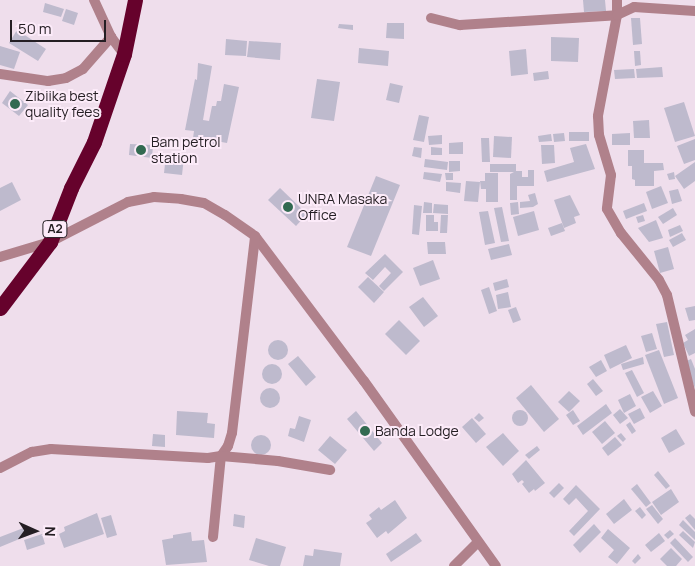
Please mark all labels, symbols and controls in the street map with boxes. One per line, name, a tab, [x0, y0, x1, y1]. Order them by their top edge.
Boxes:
scale bar	[12, 10, 109, 42]
text: 50 m	[18, 18, 52, 39]
place label: Zibiika best quality fees	[25, 88, 100, 120]
marker: Zibiika best quality fees	[9, 98, 21, 110]
place label: Bam petrol station	[151, 134, 221, 166]
marker: Bam petrol station	[135, 144, 147, 156]
place label: UNRA Masaka Office	[298, 191, 387, 223]
marker: UNRA Masaka Office	[282, 201, 294, 213]
road number: A2	[41, 220, 69, 238]
place label: Banda Lodge	[375, 423, 459, 439]
marker: Banda Lodge	[359, 425, 371, 437]
north arrow	[10, 506, 60, 556]
text: N	[41, 526, 60, 537]

